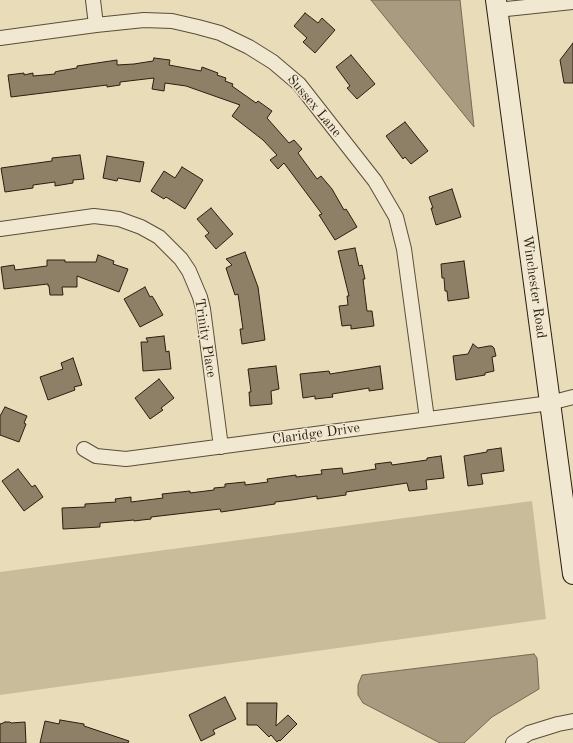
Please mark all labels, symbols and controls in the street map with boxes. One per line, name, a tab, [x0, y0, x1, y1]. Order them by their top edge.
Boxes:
street label: Sussex Lane	[283, 71, 345, 141]
street label: Winchester Road	[518, 234, 550, 340]
street label: Trinity Place	[190, 297, 220, 379]
street label: Claridge Drive	[271, 420, 361, 448]

